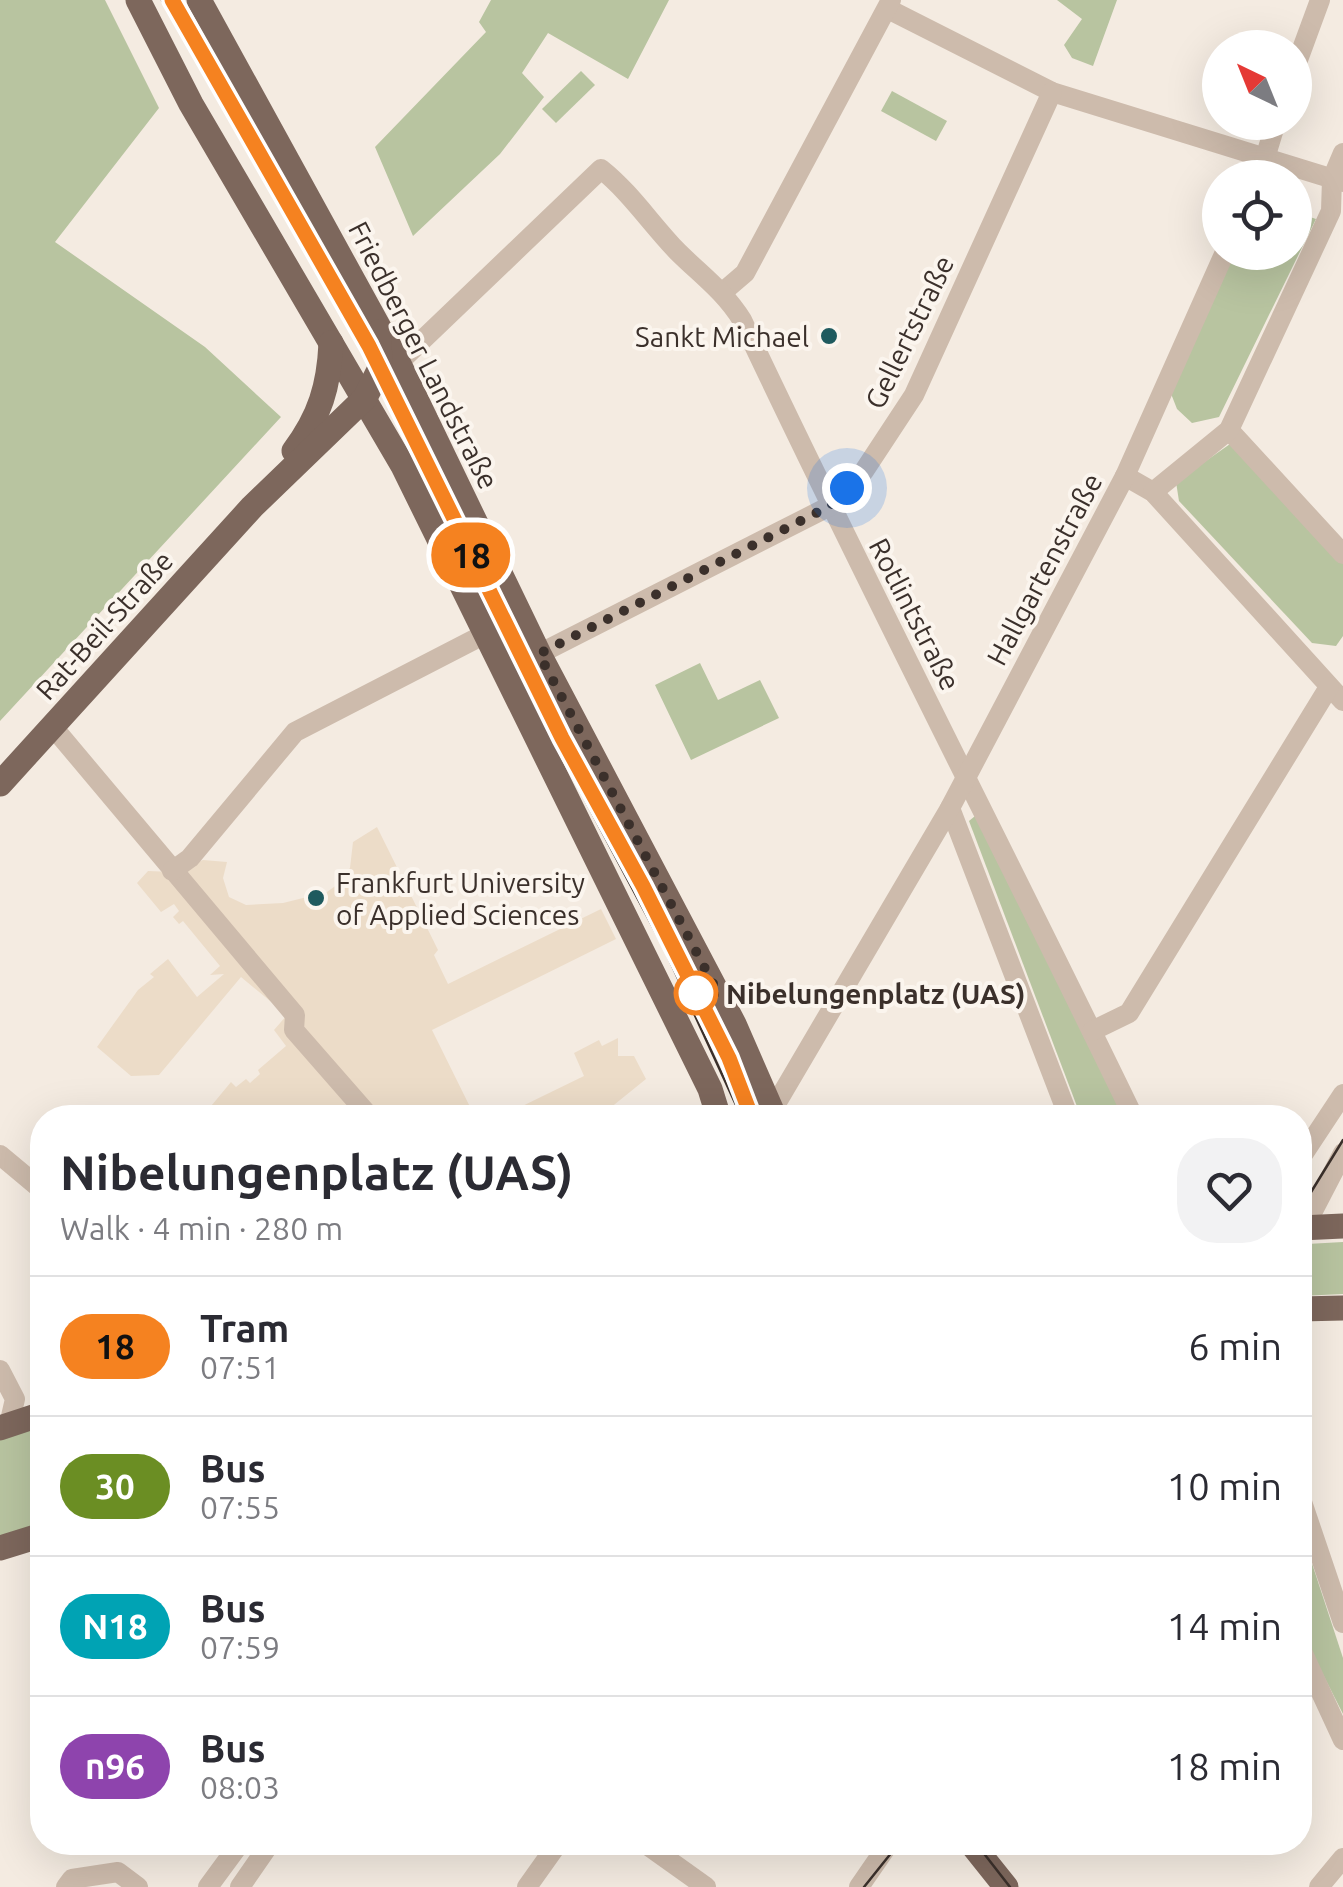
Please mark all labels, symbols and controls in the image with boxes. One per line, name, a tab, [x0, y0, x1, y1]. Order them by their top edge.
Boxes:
north arrow	[1202, 30, 1312, 140]
map controls	[1202, 30, 1312, 270]
button: locate	[1202, 160, 1312, 270]
street label: Friedberger Landstraße	[343, 216, 505, 494]
street label: Gellertstraße	[859, 250, 959, 414]
place label: Sankt Michael	[635, 321, 809, 352]
marker: Sankt Michael	[818, 325, 840, 347]
your location	[822, 463, 872, 513]
street label: Hallgartenstraße	[980, 468, 1108, 670]
line badge: 18	[426, 522, 516, 588]
street label: Rotlintstraße	[863, 533, 967, 695]
text: 18	[451, 535, 491, 575]
street label: Rat-Beil-Straße	[29, 545, 179, 705]
place label: Frankfurt University of Applied Sciences	[336, 867, 585, 930]
marker: Frankfurt University of Applied Sciences	[305, 887, 327, 909]
marker: Nibelungenplatz (UAS)	[675, 972, 717, 1014]
place label: Nibelungenplatz (UAS)	[726, 978, 1026, 1010]
button: heart	[1177, 1138, 1282, 1243]
text: Nibelungenplatz (UAS)	[60, 1145, 573, 1199]
text: Walk · 4 min · 280 m	[60, 1210, 343, 1246]
text: Tram	[200, 1307, 289, 1349]
text: 6 min	[1188, 1325, 1282, 1367]
text: 18	[95, 1326, 135, 1366]
text: 07:51	[200, 1349, 280, 1385]
text: Bus	[200, 1447, 265, 1489]
text: 10 min	[1167, 1465, 1282, 1507]
text: 30	[95, 1466, 135, 1506]
text: 07:55	[200, 1489, 280, 1525]
text: Bus	[200, 1587, 265, 1629]
text: 14 min	[1167, 1605, 1282, 1647]
text: N18	[82, 1606, 148, 1646]
text: 07:59	[200, 1629, 280, 1665]
text: Bus	[200, 1727, 265, 1769]
text: 18 min	[1167, 1745, 1282, 1787]
text: n96	[85, 1746, 145, 1786]
text: 08:03	[200, 1769, 280, 1805]

